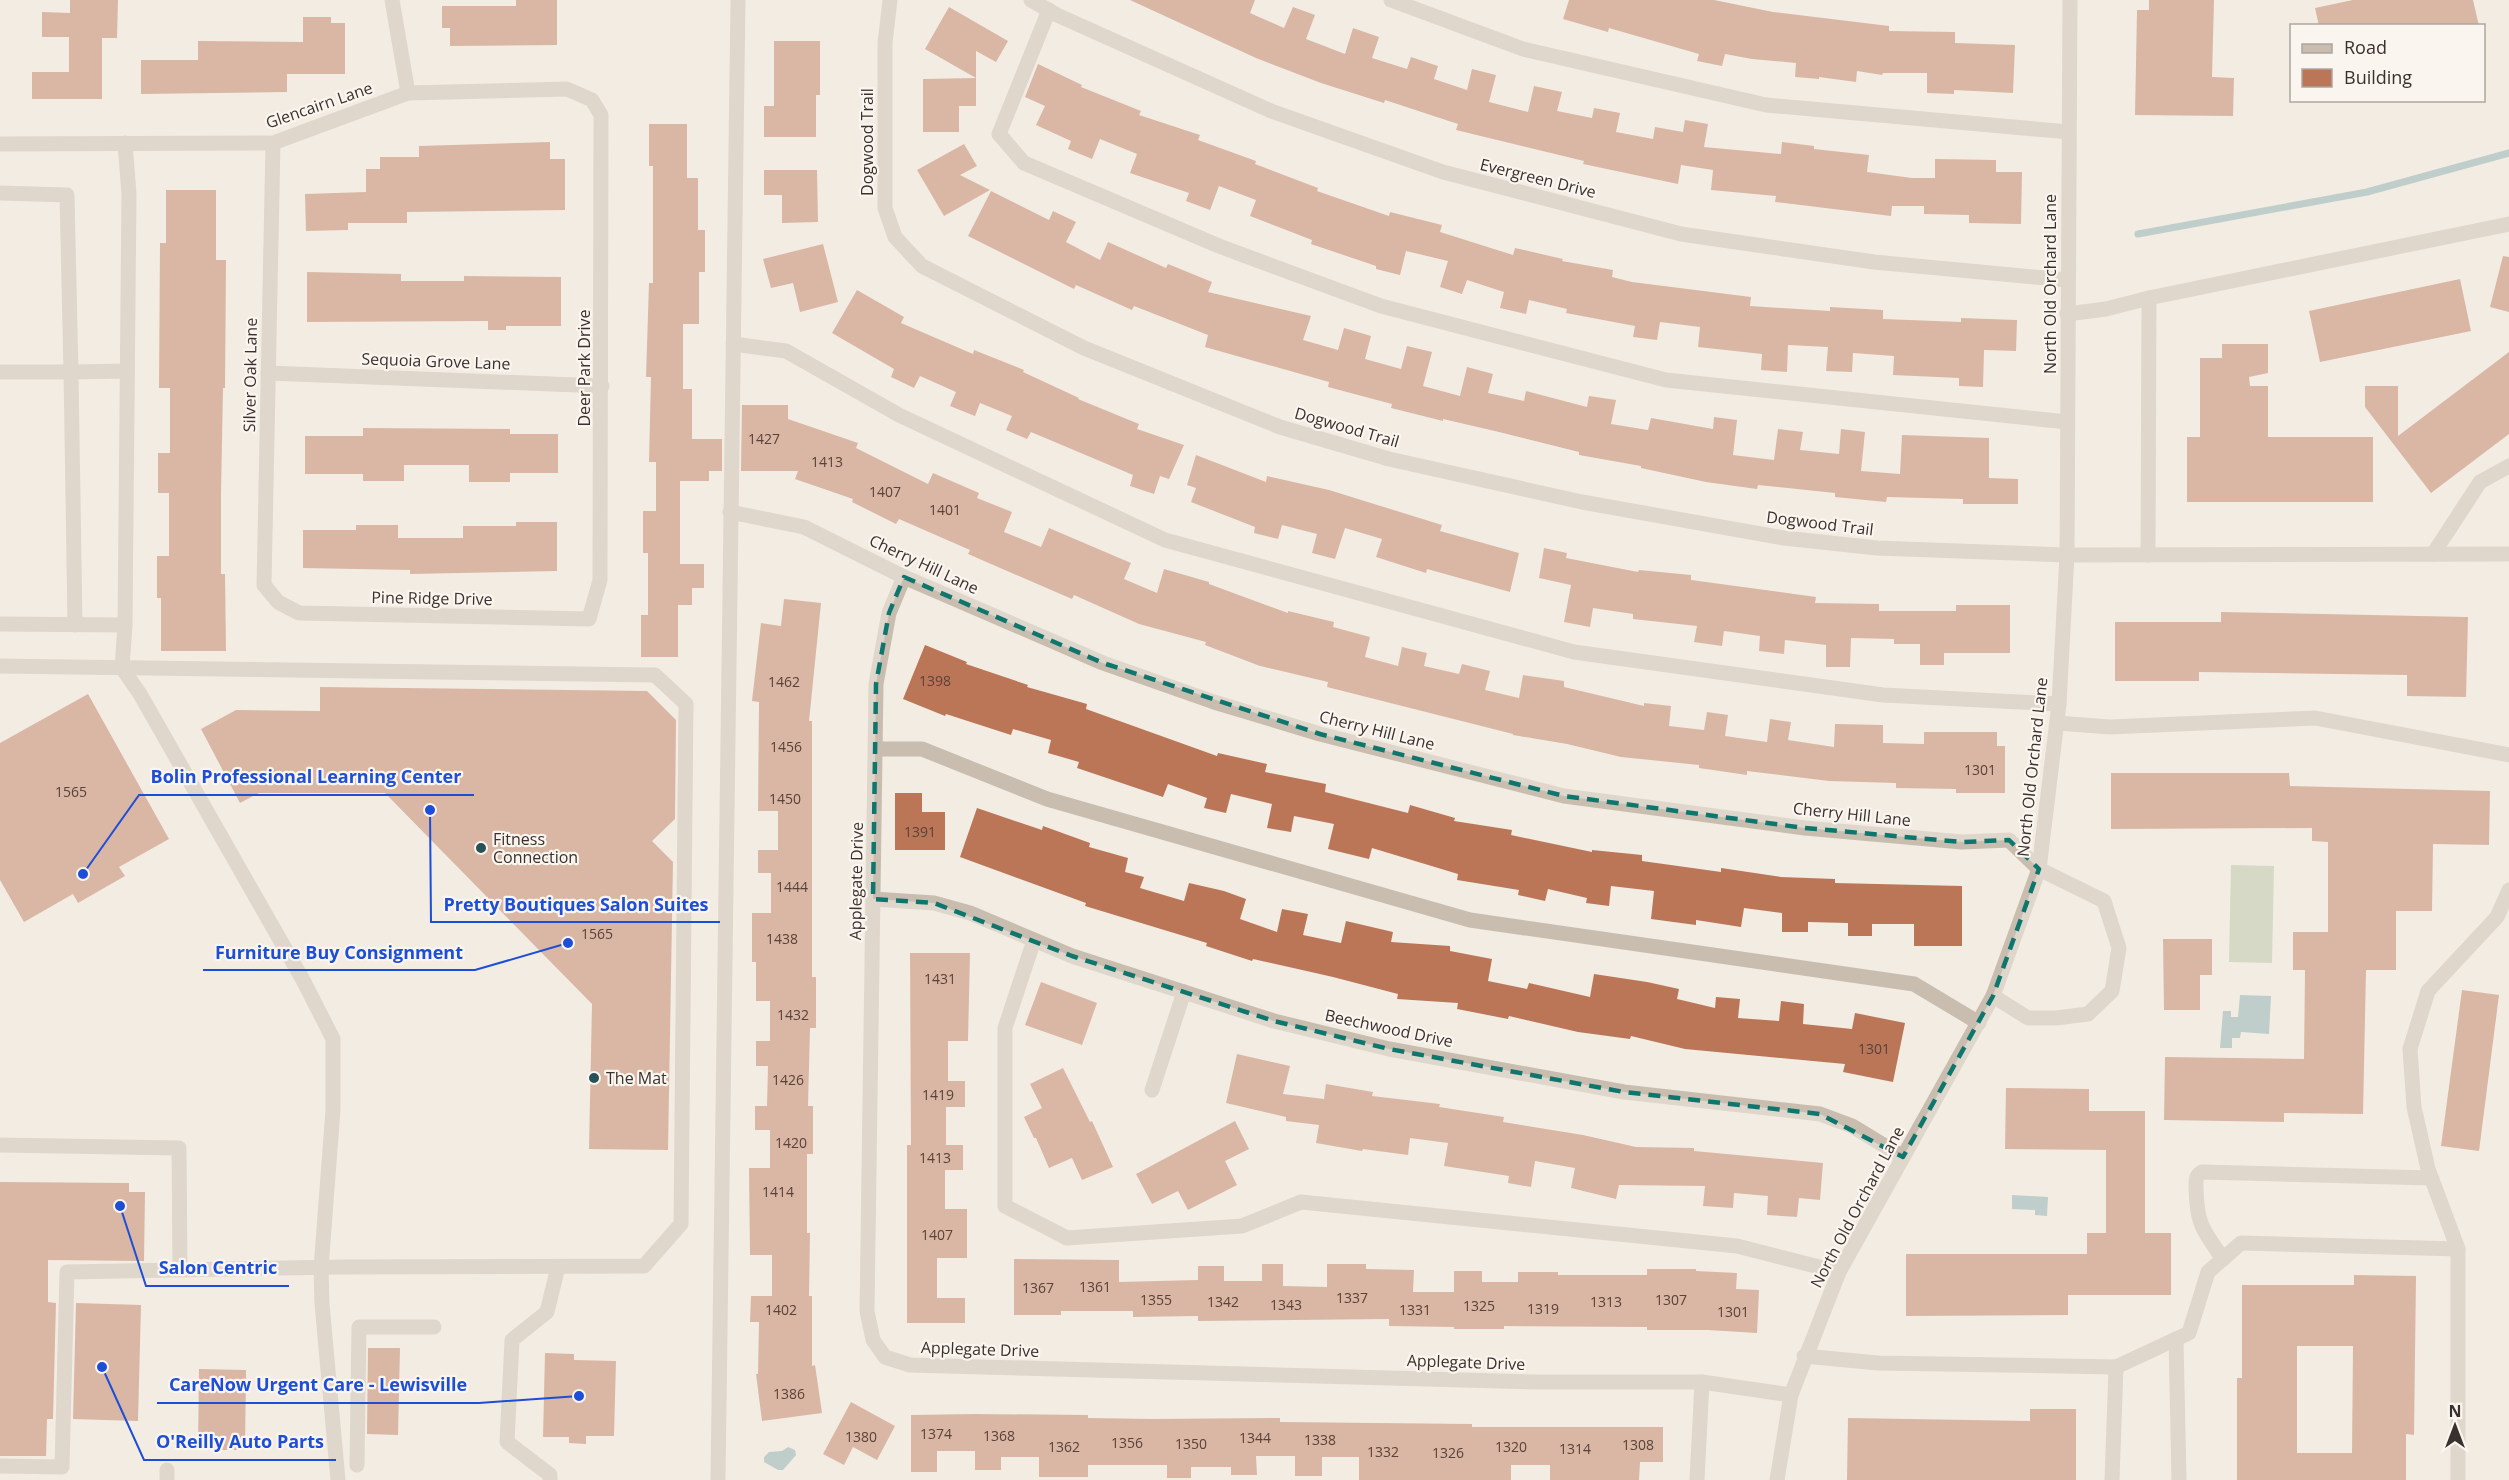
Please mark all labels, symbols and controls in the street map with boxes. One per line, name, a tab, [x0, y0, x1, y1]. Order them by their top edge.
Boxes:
legend	[2290, 24, 2485, 102]
text: Road	[2344, 35, 2387, 59]
text: Building	[2344, 65, 2412, 89]
street label: Glencairn Lane	[263, 76, 375, 134]
street label: Dogwood Trail	[856, 88, 878, 196]
street label: Evergreen Drive	[1478, 153, 1598, 203]
street label: North Old Orchard Lane	[2039, 194, 2061, 374]
street label: Deer Park Drive	[573, 309, 595, 427]
street label: Silver Oak Lane	[238, 318, 262, 432]
street label: Sequoia Grove Lane	[361, 347, 511, 375]
street label: Dogwood Trail	[1292, 402, 1402, 452]
house number: 1427	[748, 429, 780, 448]
house number: 1413	[811, 452, 843, 471]
house number: 1407	[869, 482, 901, 501]
house number: 1401	[929, 500, 961, 519]
street label: Dogwood Trail	[1765, 506, 1875, 540]
street label: Cherry Hill Lane	[866, 529, 982, 599]
street label: Pine Ridge Drive	[371, 586, 493, 610]
house number: 1398	[919, 671, 951, 690]
house number: 1462	[768, 672, 800, 691]
street label: North Old Orchard Lane	[2012, 676, 2052, 858]
street label: Cherry Hill Lane	[1317, 705, 1437, 755]
house number: 1456	[770, 737, 802, 756]
callout: Bolin Professional Learning Center	[139, 759, 474, 795]
house number: 1301	[1964, 760, 1996, 779]
text: Bolin Professional Learning Center	[151, 764, 461, 788]
house number: 1565	[55, 782, 87, 801]
house number: 1450	[769, 789, 801, 808]
street label: Cherry Hill Lane	[1792, 797, 1912, 831]
street label: Applegate Drive	[844, 822, 868, 940]
house number: 1391	[904, 822, 936, 841]
place label: Fitness Connection	[493, 828, 578, 868]
marker: Fitness Connection	[474, 841, 488, 855]
house number: 1444	[776, 877, 808, 896]
callout: Pretty Boutiques Salon Suites	[431, 886, 720, 922]
text: Pretty Boutiques Salon Suites	[443, 892, 709, 916]
house number: 1565	[581, 924, 613, 943]
house number: 1438	[766, 929, 798, 948]
callout: Furniture Buy Consignment	[203, 934, 475, 970]
text: Furniture Buy Consignment	[215, 940, 463, 964]
house number: 1431	[924, 969, 956, 988]
street label: Beechwood Drive	[1323, 1004, 1455, 1052]
house number: 1432	[777, 1005, 809, 1024]
house number: 1301	[1858, 1039, 1890, 1058]
place label: The Mat	[606, 1067, 667, 1089]
house number: 1426	[772, 1070, 804, 1089]
marker: The Mat	[587, 1071, 601, 1085]
house number: 1419	[922, 1085, 954, 1104]
street label: North Old Orchard Lane	[1805, 1122, 1909, 1292]
house number: 1420	[775, 1133, 807, 1152]
house number: 1413	[919, 1148, 951, 1167]
house number: 1414	[762, 1182, 794, 1201]
house number: 1407	[921, 1225, 953, 1244]
callout: Salon Centric	[146, 1250, 289, 1286]
text: Salon Centric	[159, 1255, 277, 1279]
house number: 1361	[1079, 1277, 1111, 1296]
house number: 1367	[1022, 1278, 1054, 1297]
house number: 1337	[1336, 1288, 1368, 1307]
house number: 1355	[1140, 1290, 1172, 1309]
house number: 1307	[1655, 1290, 1687, 1309]
house number: 1342	[1207, 1292, 1239, 1311]
house number: 1313	[1590, 1292, 1622, 1311]
house number: 1343	[1270, 1295, 1302, 1314]
house number: 1325	[1463, 1296, 1495, 1315]
house number: 1319	[1527, 1299, 1559, 1318]
house number: 1402	[765, 1300, 797, 1319]
house number: 1331	[1399, 1300, 1431, 1319]
house number: 1301	[1717, 1302, 1749, 1321]
street label: Applegate Drive	[920, 1336, 1040, 1362]
street label: Applegate Drive	[1406, 1349, 1526, 1375]
callout: CareNow Urgent Care - Lewisville	[157, 1367, 479, 1403]
text: CareNow Urgent Care - Lewisville	[169, 1372, 467, 1396]
house number: 1386	[773, 1384, 805, 1403]
north arrow	[2425, 1396, 2485, 1456]
text: N	[2448, 1400, 2462, 1422]
callout: O'Reilly Auto Parts	[144, 1424, 336, 1460]
house number: 1374	[920, 1424, 952, 1443]
house number: 1368	[983, 1426, 1015, 1445]
house number: 1380	[845, 1427, 877, 1446]
house number: 1344	[1239, 1428, 1271, 1447]
text: O'Reilly Auto Parts	[156, 1429, 324, 1453]
house number: 1338	[1304, 1430, 1336, 1449]
house number: 1356	[1111, 1433, 1143, 1452]
house number: 1350	[1175, 1434, 1207, 1453]
house number: 1308	[1622, 1435, 1654, 1454]
house number: 1362	[1048, 1437, 1080, 1456]
house number: 1320	[1495, 1437, 1527, 1456]
house number: 1314	[1559, 1439, 1591, 1458]
house number: 1332	[1367, 1442, 1399, 1461]
house number: 1326	[1432, 1443, 1464, 1462]

